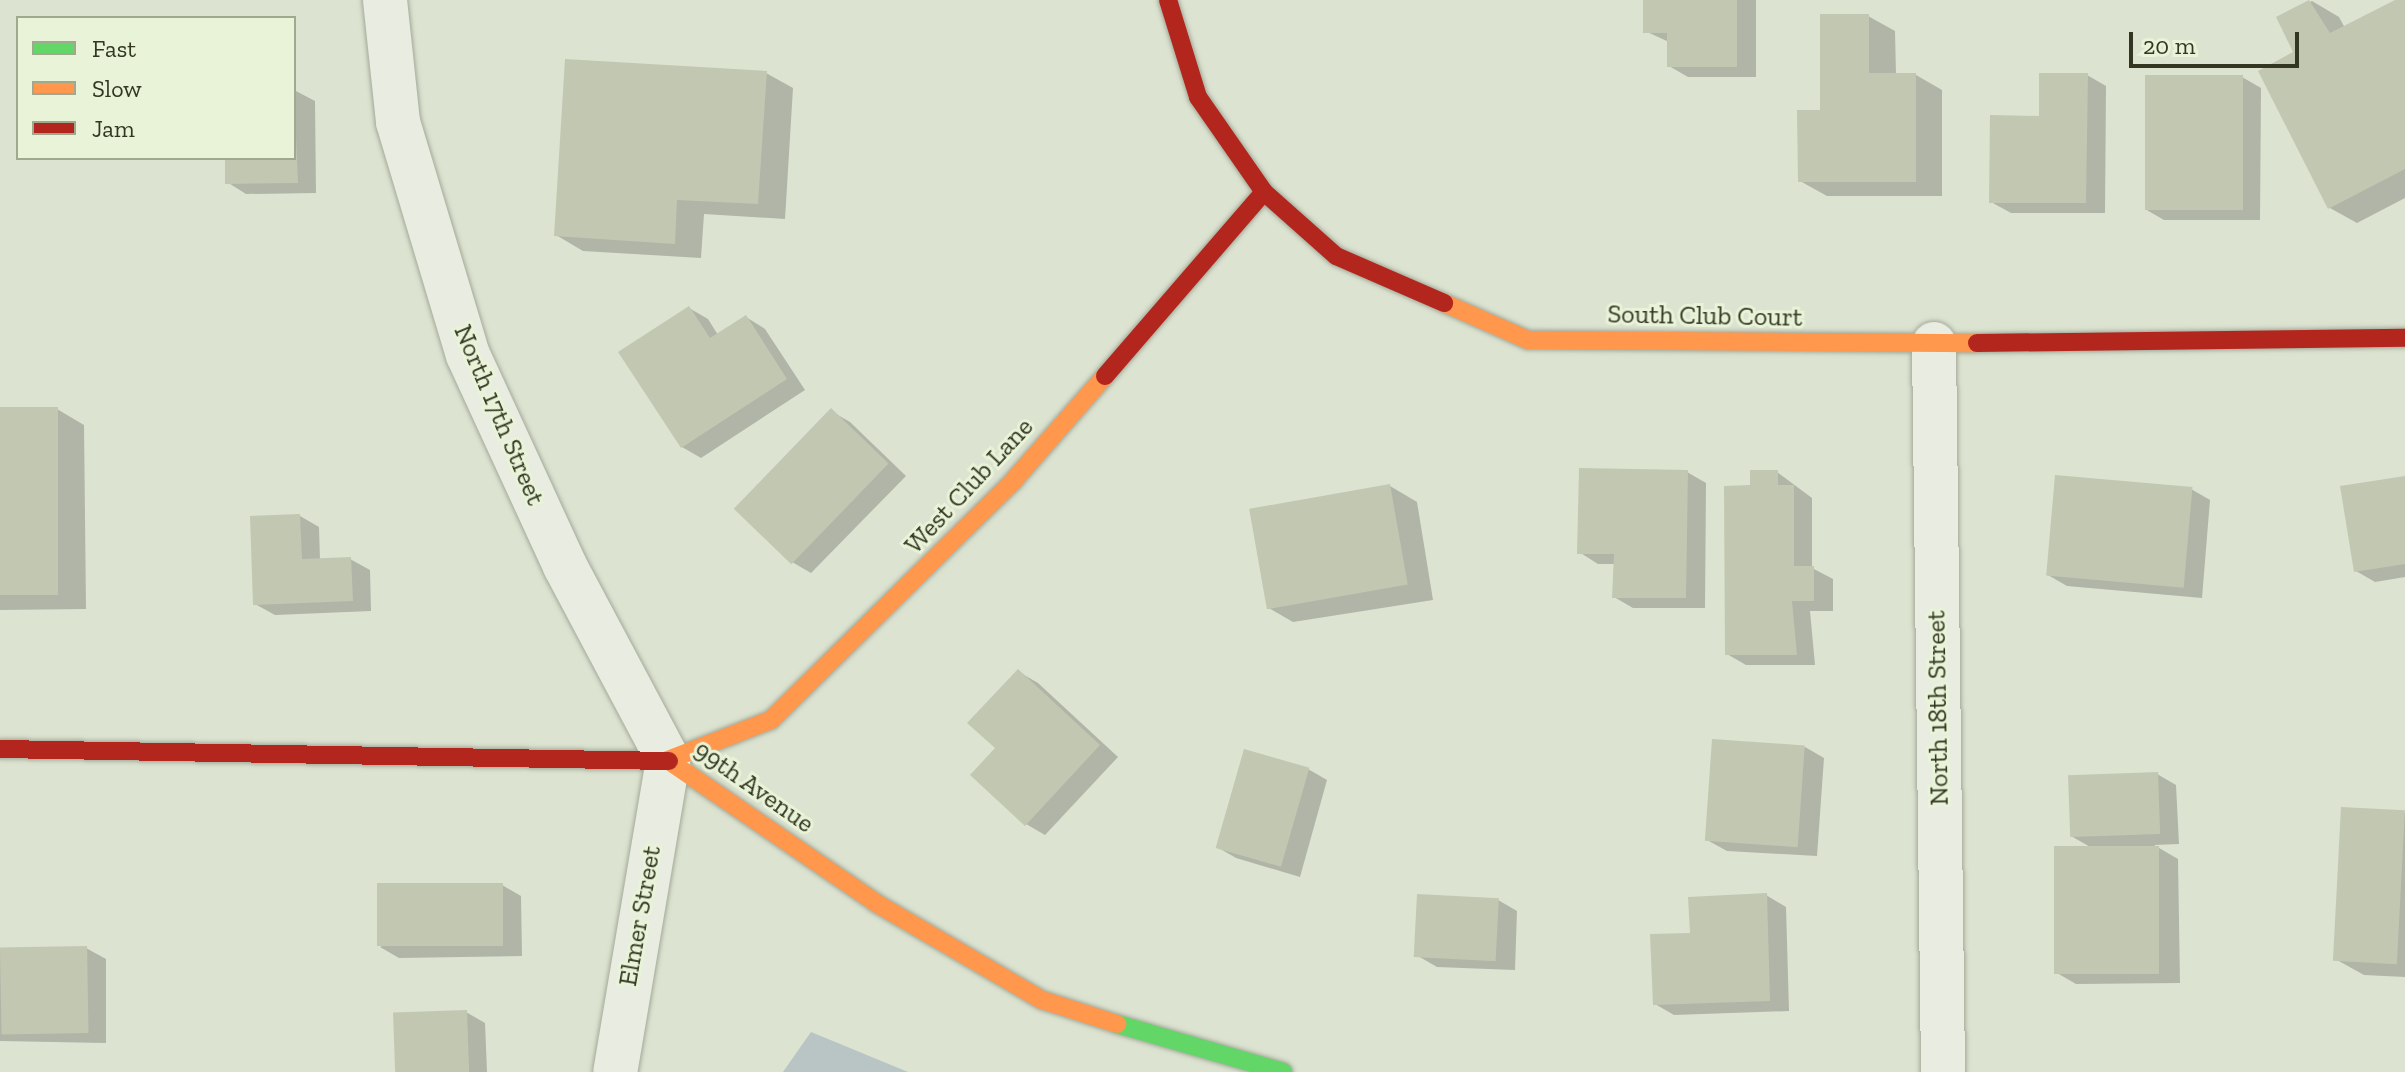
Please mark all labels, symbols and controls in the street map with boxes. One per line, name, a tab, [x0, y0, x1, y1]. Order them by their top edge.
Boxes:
legend	[16, 16, 296, 160]
scale bar	[2133, 16, 2303, 66]
text: 20 m	[2143, 31, 2195, 60]
text: Fast	[92, 34, 136, 63]
text: Slow	[92, 74, 142, 103]
text: Jam	[92, 114, 135, 143]
street label: South Club Court	[1607, 299, 1803, 333]
street label: North 17th Street	[447, 320, 551, 510]
street label: West Club Lane	[898, 412, 1040, 560]
street label: North 18th Street	[1921, 610, 1955, 806]
street label: 99th Avenue	[688, 734, 820, 840]
street label: Elmer Street	[612, 843, 668, 989]

